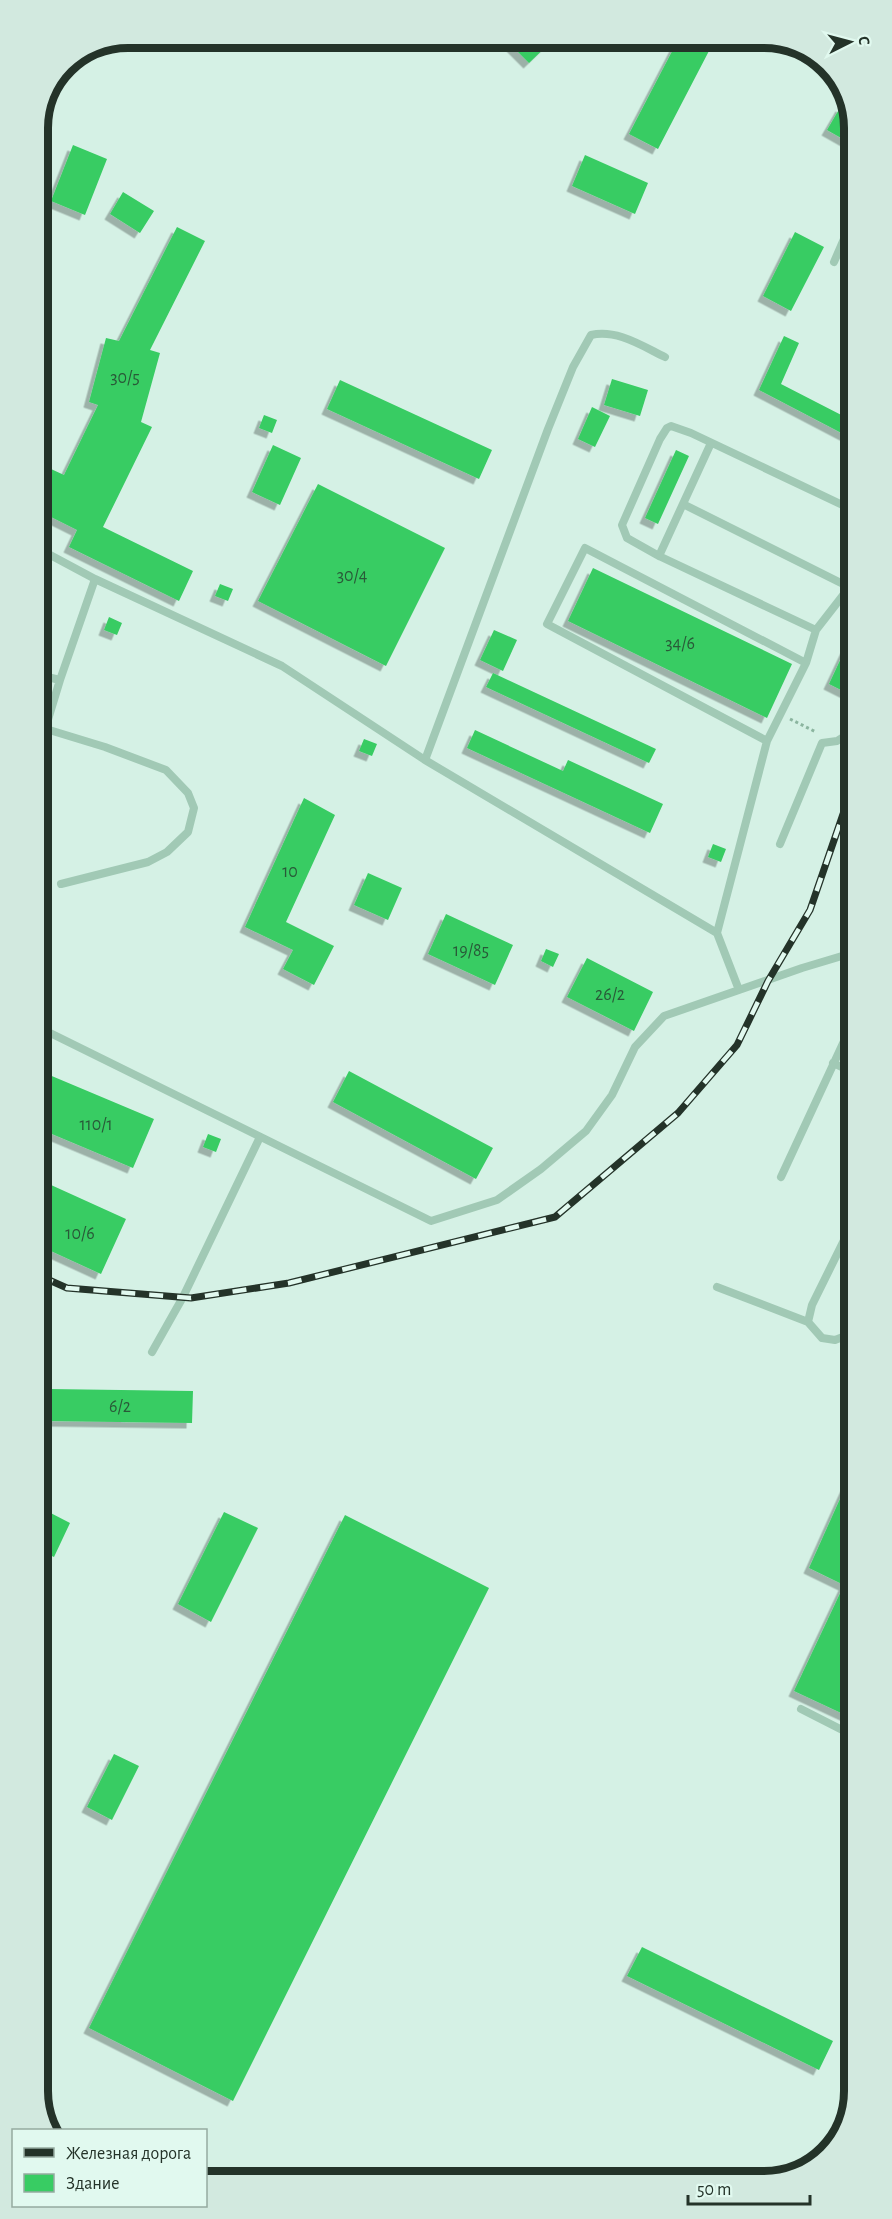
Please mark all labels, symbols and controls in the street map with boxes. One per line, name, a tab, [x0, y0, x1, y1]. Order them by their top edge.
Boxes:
north arrow	[820, 12, 880, 72]
text: С	[856, 35, 872, 46]
house number: 30/5	[110, 369, 140, 387]
house number: 30/4	[337, 567, 368, 585]
house number: 34/6	[665, 635, 695, 653]
house number: 10	[282, 863, 298, 881]
house number: 19/85	[453, 942, 489, 960]
house number: 26/2	[595, 986, 625, 1004]
house number: 110/1	[79, 1116, 113, 1134]
house number: 10/6	[65, 1225, 95, 1243]
house number: 6/2	[109, 1398, 131, 1416]
legend	[12, 2129, 207, 2207]
text: Железная дорога	[66, 2145, 191, 2163]
scale bar	[688, 2168, 810, 2206]
text: Здание	[66, 2175, 120, 2193]
text: 50 m	[697, 2181, 731, 2199]

